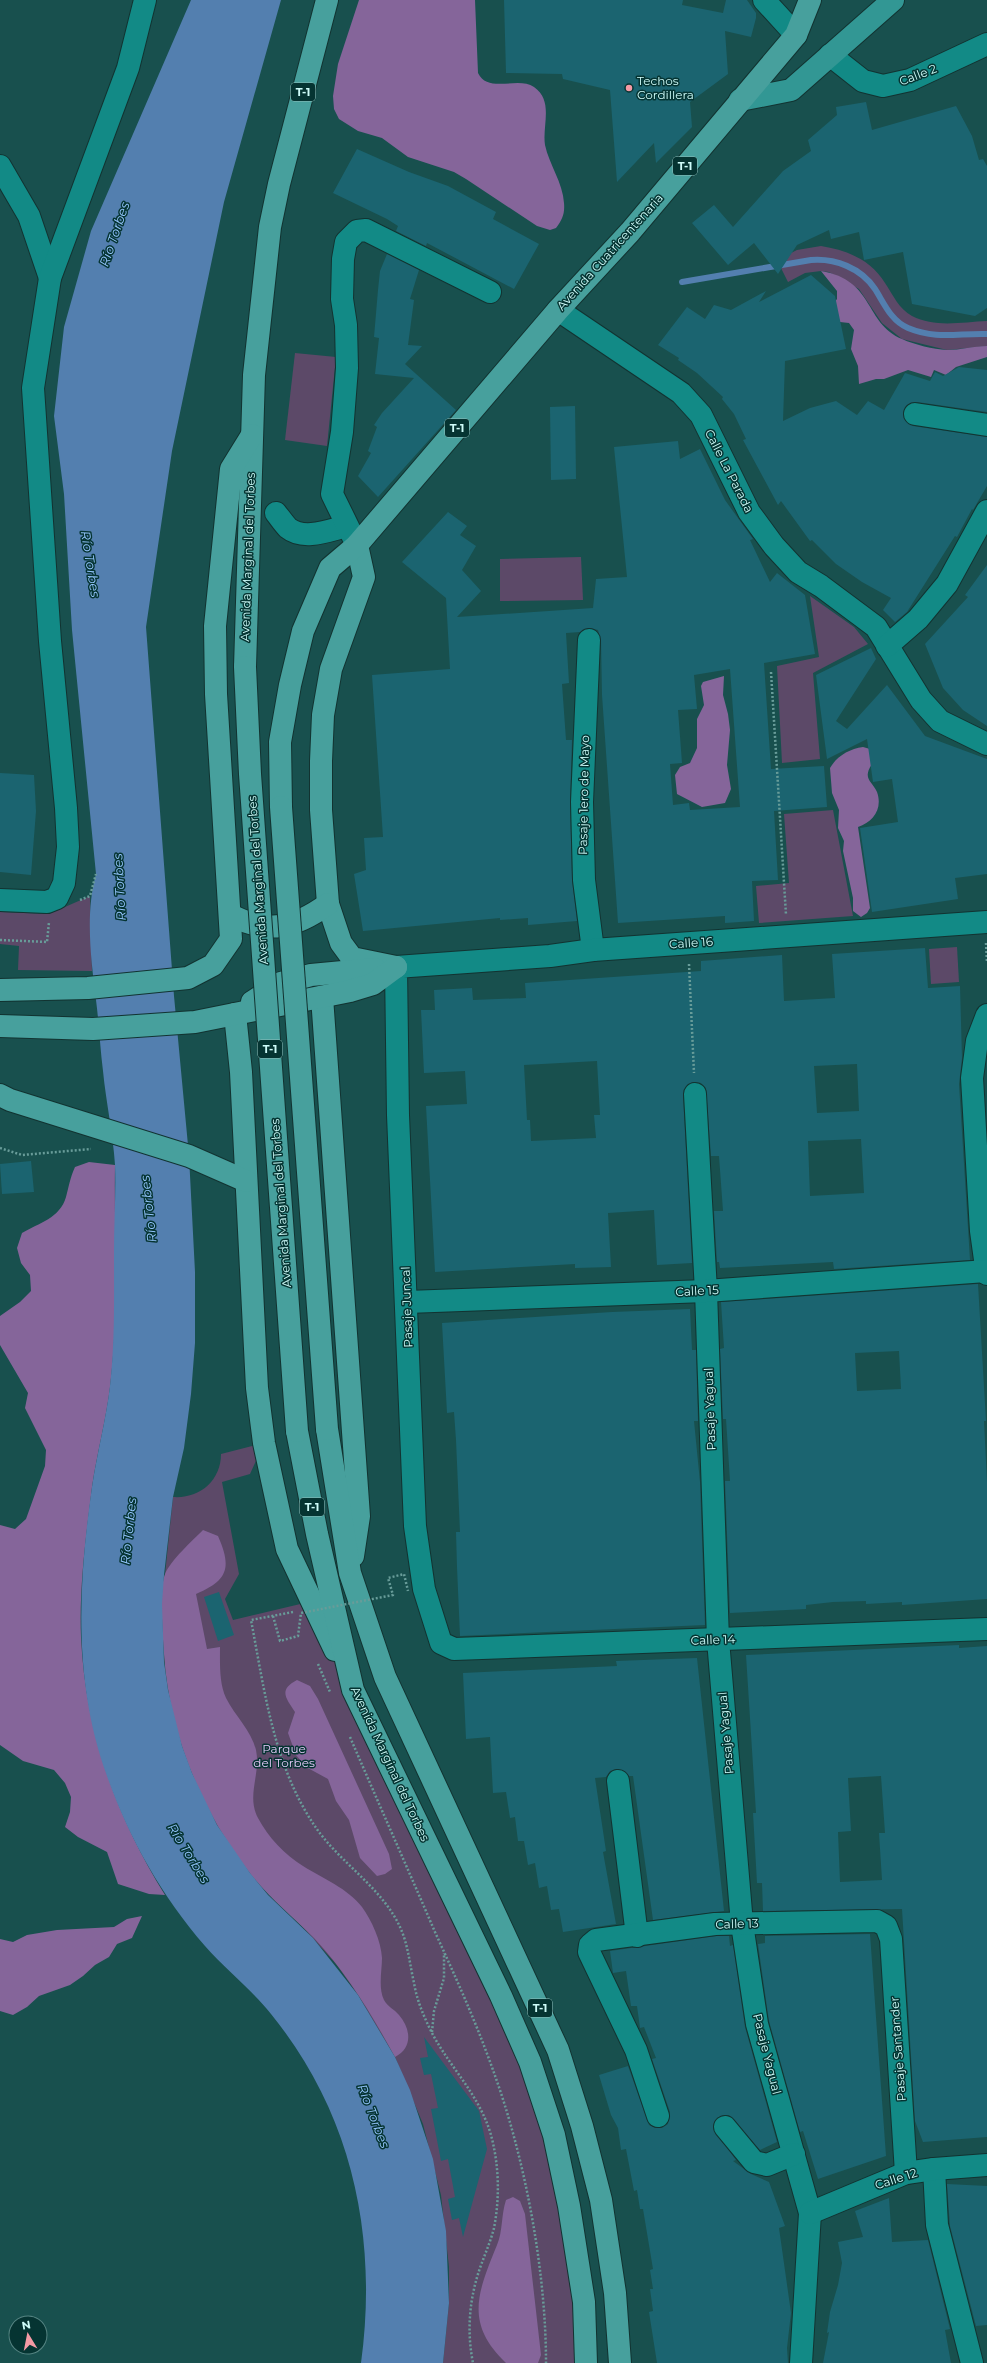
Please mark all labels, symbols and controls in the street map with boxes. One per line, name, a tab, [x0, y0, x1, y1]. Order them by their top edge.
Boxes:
street label: Calle 2	[897, 60, 939, 89]
place label: Techos Cordillera	[637, 73, 694, 102]
road number: T-1	[291, 83, 315, 101]
marker: Techos Cordillera	[624, 83, 634, 93]
road number: T-1	[673, 157, 697, 175]
street label: Avenida Cuatricentenaria	[553, 190, 666, 313]
water label: Río Torbes	[95, 199, 133, 269]
road number: T-1	[445, 419, 469, 437]
street label: Calle La Parada	[702, 426, 757, 515]
street label: Avenida Marginal del Torbes	[237, 472, 258, 642]
water label: Río Torbes	[78, 529, 104, 599]
street label: Pasaje 1ero de Mayo	[575, 735, 592, 855]
street label: Avenida Marginal del Torbes	[244, 795, 271, 965]
water label: Río Torbes	[109, 852, 129, 921]
street label: Calle 16	[669, 933, 713, 952]
road number: T-1	[258, 1040, 282, 1058]
street label: Avenida Marginal del Torbes	[267, 1118, 294, 1288]
water label: Río Torbes	[136, 1174, 159, 1243]
street label: Pasaje Juncal	[398, 1266, 415, 1348]
street label: Calle 15	[675, 1282, 719, 1299]
street label: Pasaje Yagual	[701, 1367, 718, 1451]
water label: Río Torbes	[117, 1496, 140, 1565]
road number: T-1	[300, 1498, 324, 1516]
street label: Calle 14	[690, 1631, 736, 1648]
street label: Avenida Marginal del Torbes	[348, 1684, 433, 1844]
street label: Pasaje Yagual	[714, 1691, 737, 1775]
park label: Parque del Torbes	[253, 1741, 315, 1770]
water label: Río Torbes	[164, 1820, 214, 1886]
street label: Calle 13	[715, 1915, 759, 1932]
street label: Pasaje Santander	[886, 1996, 909, 2102]
road number: T-1	[528, 1999, 552, 2017]
street label: Pasaje Yagual	[750, 2012, 785, 2096]
water label: Río Torbes	[354, 2082, 394, 2151]
street label: Calle 12	[873, 2165, 919, 2192]
north arrow	[8, 2315, 48, 2355]
text: N	[21, 2317, 32, 2333]

